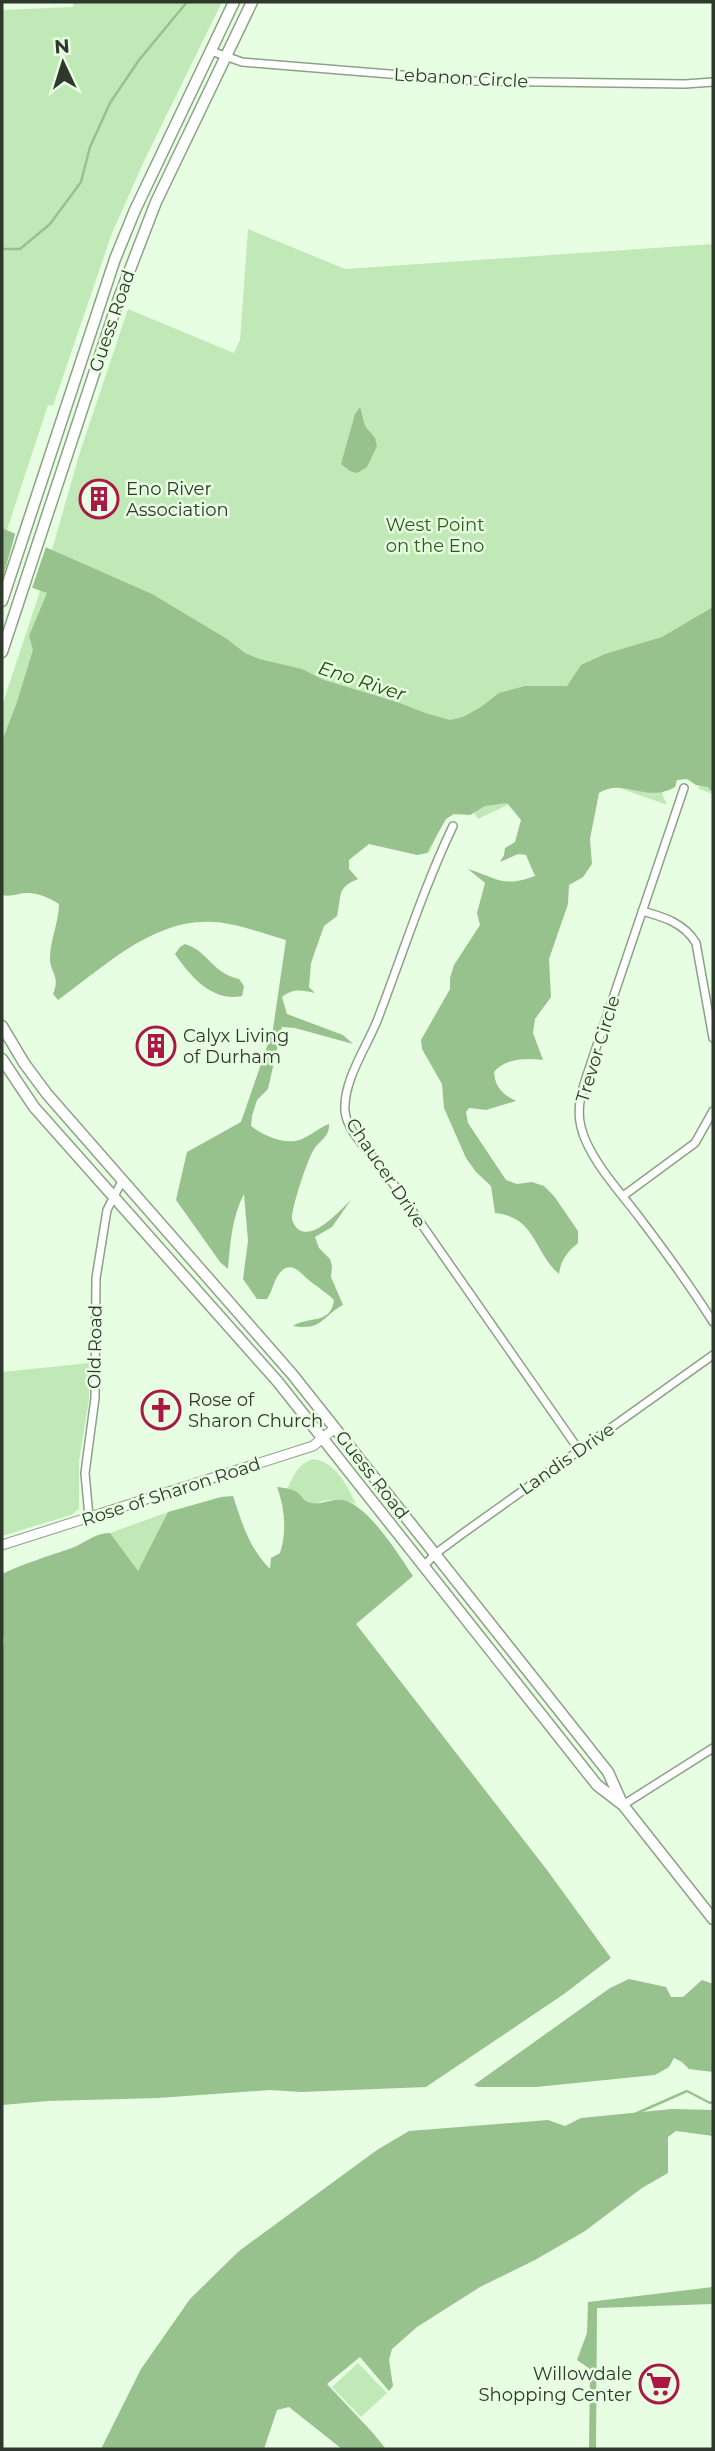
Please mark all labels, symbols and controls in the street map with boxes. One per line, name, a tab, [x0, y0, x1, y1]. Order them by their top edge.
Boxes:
north arrow	[28, 28, 98, 98]
text: N	[53, 35, 70, 59]
street label: Lebanon Circle	[393, 63, 529, 93]
street label: Guess Road	[84, 267, 140, 375]
building icon: Eno River Association	[78, 478, 120, 520]
place label: Eno River Association	[126, 478, 229, 521]
park label: West Point on the Eno	[386, 514, 484, 557]
water label: Eno River	[315, 656, 409, 706]
street label: Trevor Circle	[571, 993, 625, 1105]
building icon: Calyx Living of Durham	[135, 1025, 177, 1067]
place label: Calyx Living of Durham	[183, 1025, 289, 1068]
street label: Chaucer Drive	[341, 1114, 431, 1232]
street label: Old Road	[83, 1305, 107, 1389]
church icon: Rose of Sharon Church	[140, 1389, 182, 1431]
place label: Rose of Sharon Church	[188, 1389, 323, 1432]
street label: Landis Drive	[515, 1418, 619, 1500]
street label: Guess Road	[331, 1426, 413, 1524]
street label: Rose of Sharon Road	[79, 1453, 263, 1531]
place label: Willowdale Shopping Center	[479, 2363, 632, 2406]
supermarket icon: Willowdale Shopping Center	[638, 2363, 680, 2405]

